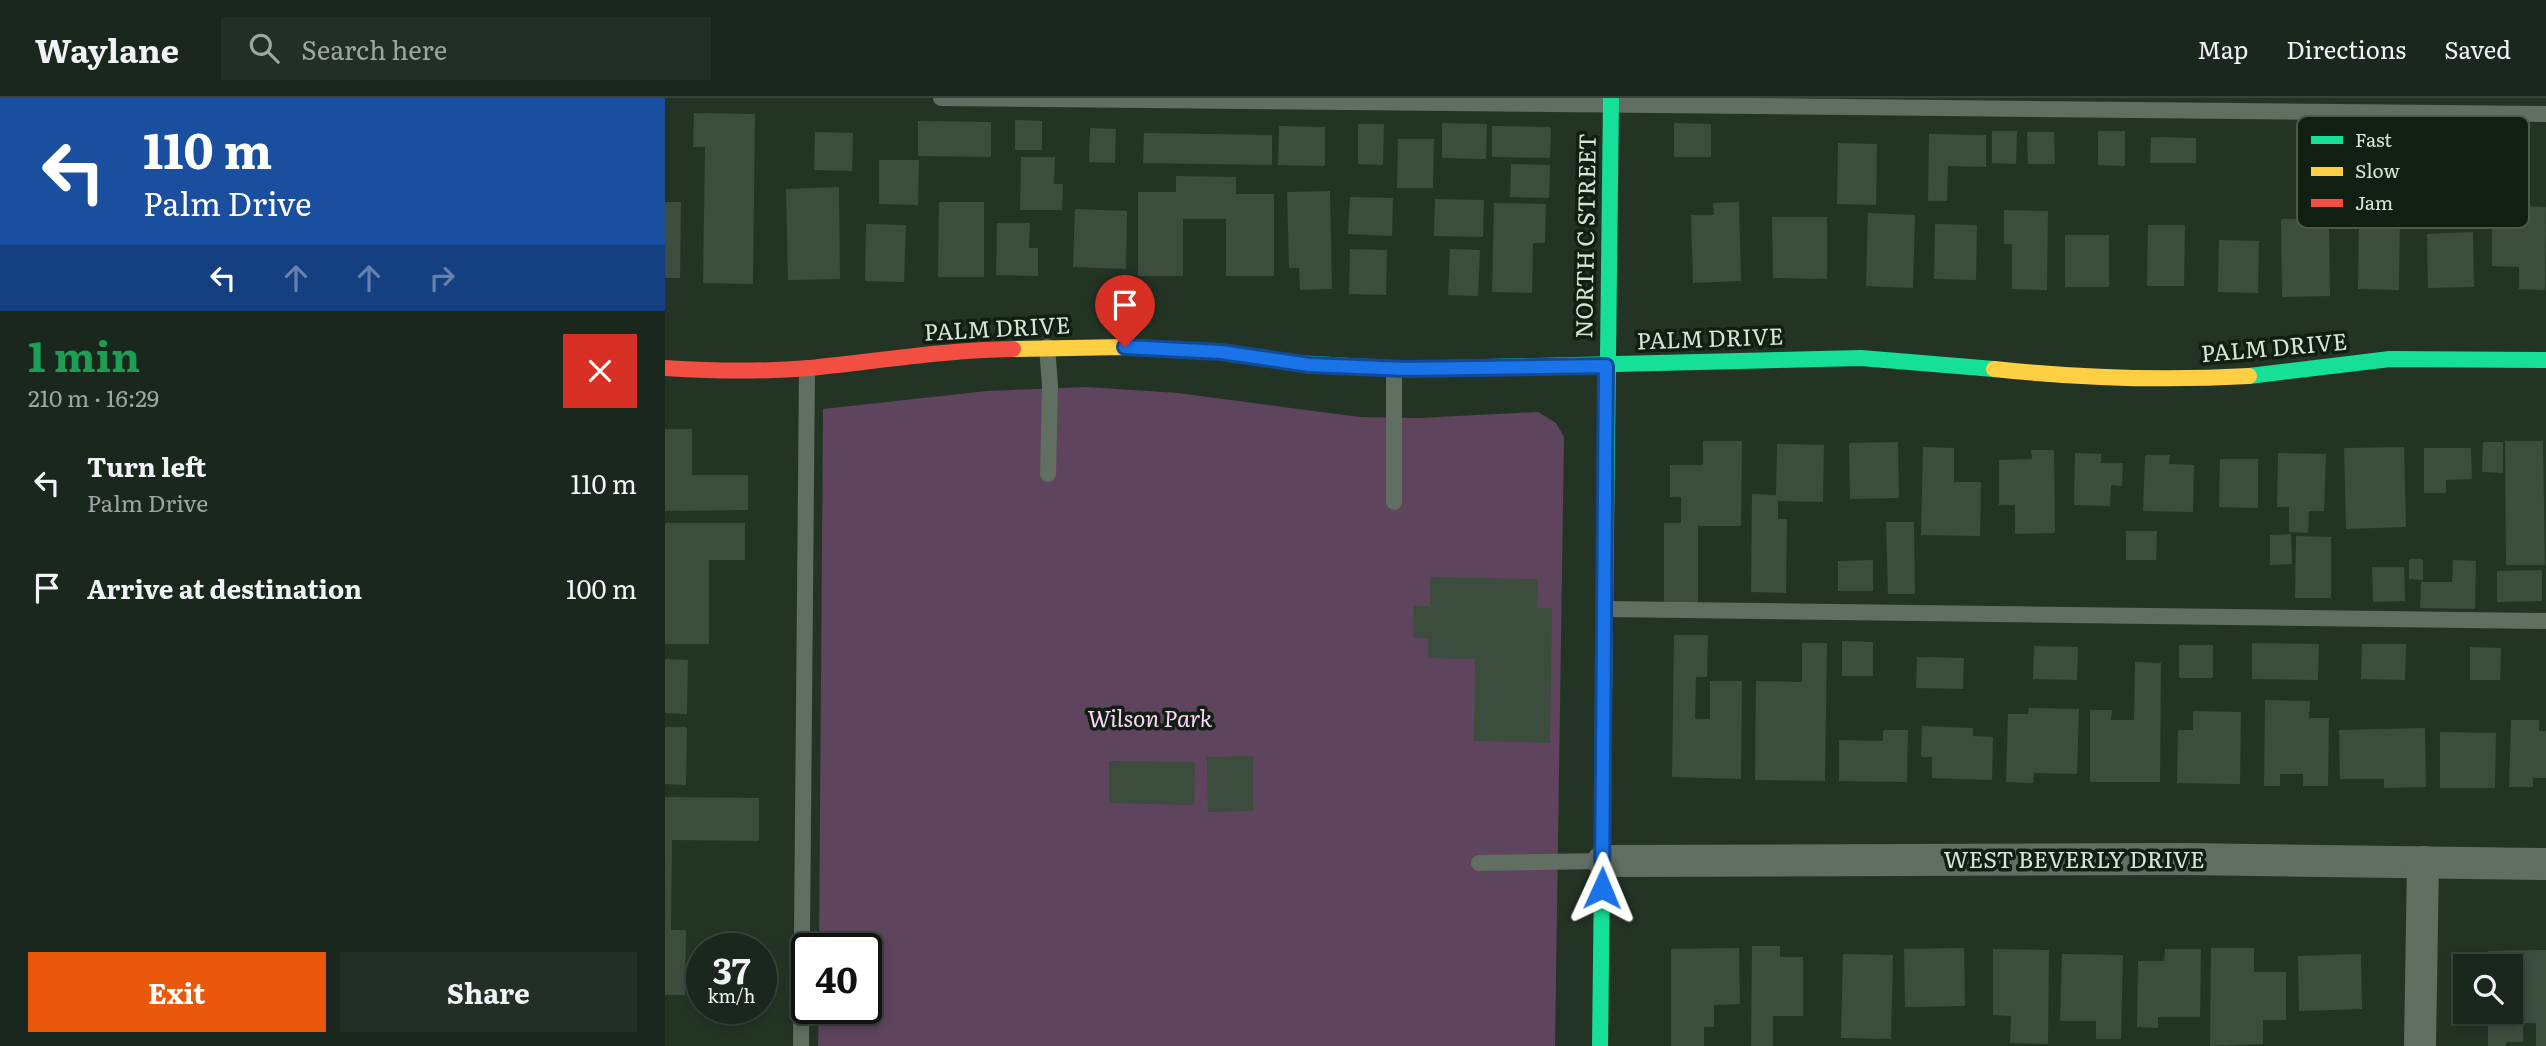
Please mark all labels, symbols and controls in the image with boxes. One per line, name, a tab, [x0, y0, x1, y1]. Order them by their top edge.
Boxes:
search box	[221, 17, 711, 80]
text: Waylane	[35, 24, 179, 73]
icon: search	[245, 29, 283, 67]
text: Search here	[301, 29, 447, 68]
text: Map	[2197, 31, 2248, 66]
text: Directions	[2286, 31, 2406, 66]
text: Saved	[2444, 31, 2511, 66]
text: 110 m	[143, 111, 272, 184]
legend	[2297, 116, 2529, 228]
text: Fast	[2355, 125, 2392, 153]
icon: left	[28, 126, 119, 217]
street label: NORTH C STREET	[1565, 133, 1603, 339]
text: Slow	[2355, 156, 2400, 184]
text: Palm Drive	[143, 178, 312, 226]
text: Jam	[2355, 188, 2393, 216]
icon: left	[204, 259, 242, 297]
icon: ahead	[277, 259, 315, 297]
icon: ahead	[350, 259, 388, 297]
icon: right	[423, 259, 461, 297]
pin	[1095, 275, 1155, 347]
icon: arrive	[1106, 286, 1144, 324]
street label: PALM DRIVE	[923, 306, 1071, 348]
street label: PALM DRIVE	[1636, 317, 1784, 357]
text: 1 min	[28, 323, 140, 385]
street label: PALM DRIVE	[2199, 323, 2348, 369]
button: close	[563, 334, 637, 408]
text: 210 m · 16:29	[28, 380, 159, 414]
text: Turn left	[87, 446, 206, 485]
text: 110 m	[570, 463, 637, 502]
icon: left	[28, 464, 66, 502]
text: Palm Drive	[87, 485, 208, 519]
text: Arrive at destination	[87, 568, 362, 607]
text: 100 m	[566, 568, 637, 607]
icon: arrive	[28, 569, 66, 607]
park label: Wilson Park	[1088, 700, 1213, 734]
street label: WEST BEVERLY DRIVE	[1943, 841, 2205, 875]
position arrow	[1565, 851, 1639, 925]
speed limit sign: 40	[791, 933, 882, 1024]
text: 37	[713, 943, 750, 995]
button: Exit	[28, 952, 326, 1032]
button: Share	[340, 952, 637, 1032]
map controls	[2453, 954, 2523, 1024]
button: search	[2453, 954, 2523, 1024]
text: km/h	[708, 982, 755, 1009]

